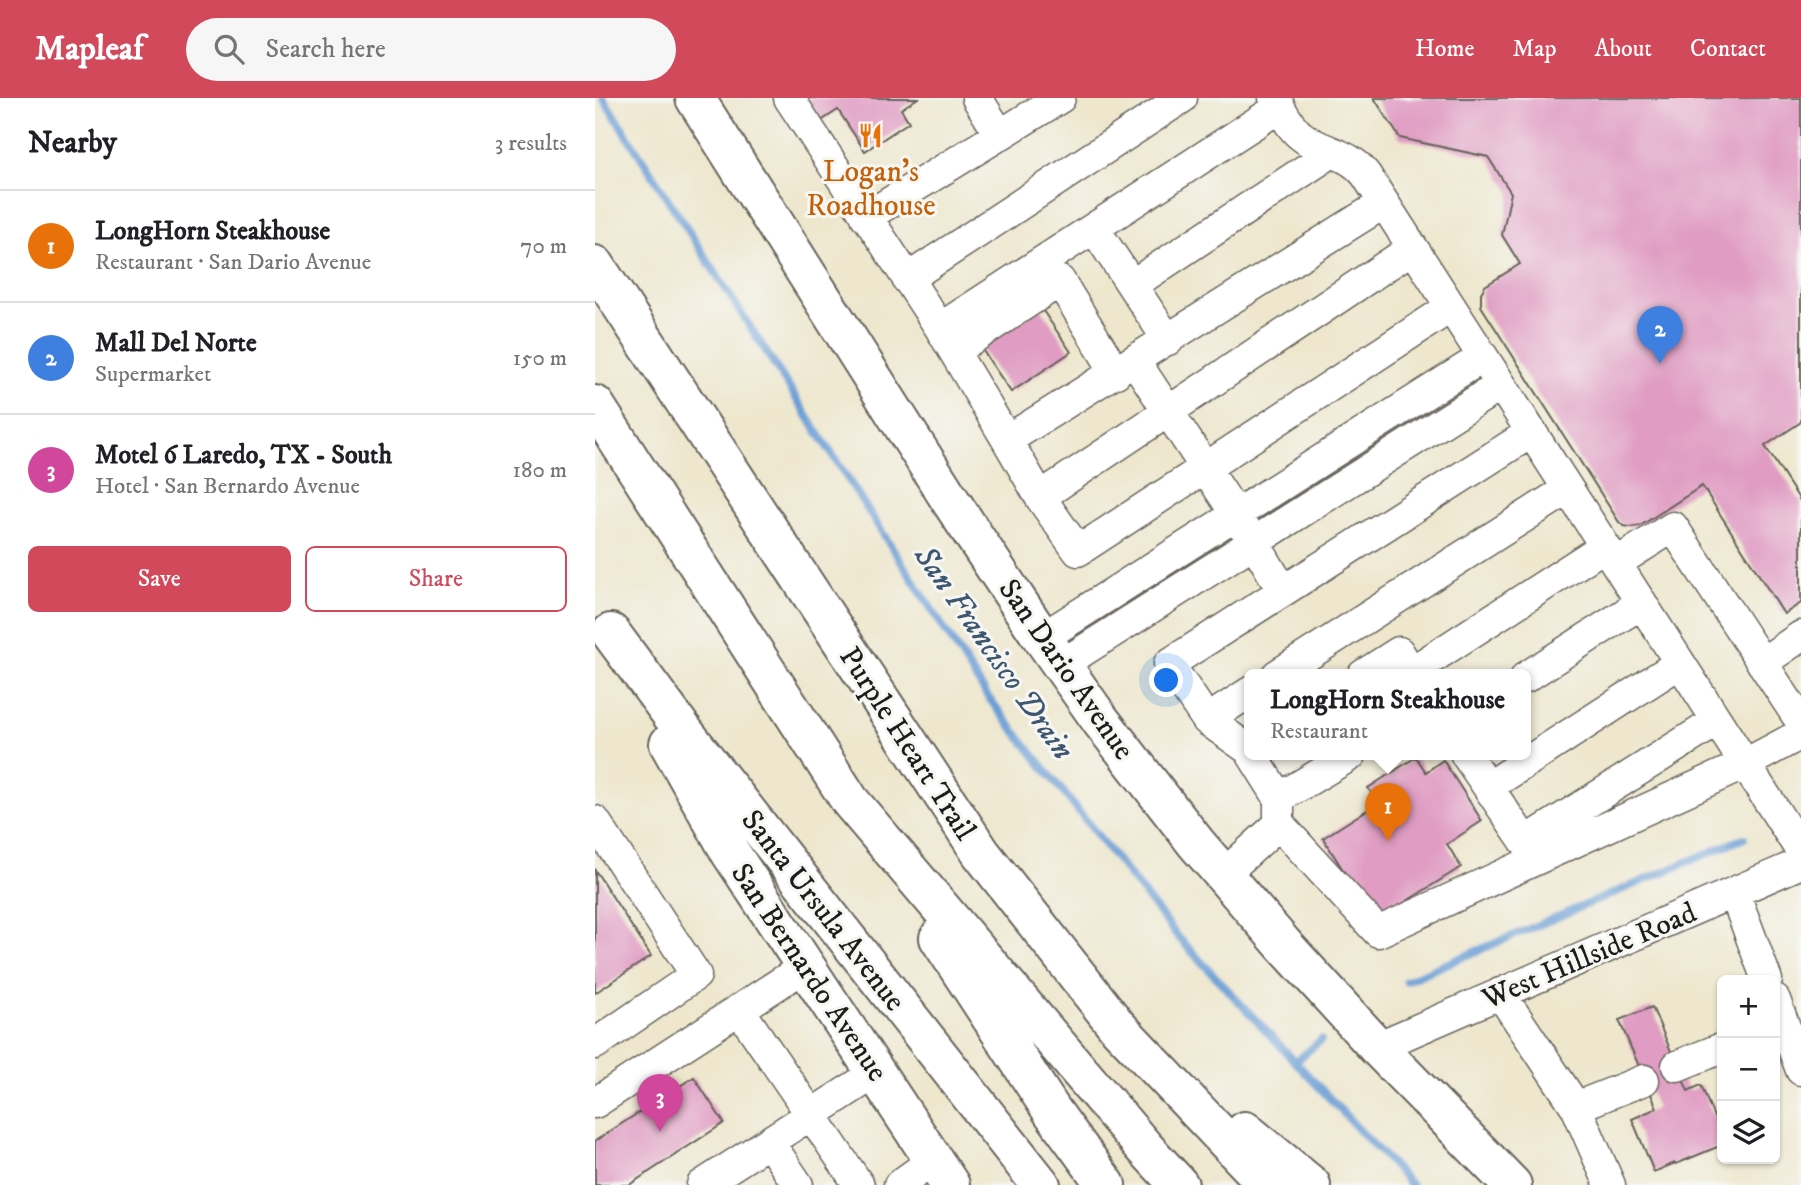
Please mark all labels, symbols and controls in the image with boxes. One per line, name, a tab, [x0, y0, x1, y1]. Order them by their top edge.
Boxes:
search box	[186, 18, 676, 81]
text: Mapleaf	[35, 29, 144, 70]
icon: search	[210, 30, 248, 68]
text: Search here	[266, 33, 386, 66]
text: Home	[1415, 34, 1474, 64]
text: Map	[1512, 34, 1557, 64]
text: About	[1595, 34, 1652, 64]
text: Contact	[1690, 34, 1766, 64]
restaurant icon: Logan's Roadhouse	[857, 122, 885, 150]
text: Nearby	[28, 125, 117, 162]
text: 3 results	[495, 129, 567, 158]
place label: Logan's Roadhouse	[806, 154, 936, 225]
text: LongHorn Steakhouse	[95, 215, 330, 248]
text: 1	[47, 232, 55, 261]
text: 70 m	[520, 232, 567, 261]
text: Restaurant · San Dario Avenue	[95, 248, 371, 277]
pin: 2	[1637, 306, 1683, 364]
text: Mall Del Norte	[95, 327, 257, 360]
text: 2	[45, 344, 57, 373]
text: 150 m	[513, 344, 567, 373]
text: Supermarket	[95, 360, 211, 389]
text: Motel 6 Laredo, TX - South	[95, 439, 392, 472]
text: 3	[47, 456, 55, 485]
text: 180 m	[512, 456, 567, 485]
text: Hotel · San Bernardo Avenue	[95, 472, 360, 501]
water label: San Francisco Drain	[904, 537, 1082, 768]
button: Save	[28, 546, 291, 612]
button: Share	[305, 546, 567, 612]
street label: San Dario Avenue	[990, 572, 1142, 767]
street label: Purple Heart Trail	[830, 640, 983, 847]
your location	[1149, 663, 1183, 697]
popup	[1244, 669, 1531, 760]
text: LongHorn Steakhouse	[1270, 684, 1505, 717]
text: Restaurant	[1270, 717, 1368, 746]
pin: 1	[1365, 783, 1411, 841]
street label: Santa Ursula Avenue	[733, 803, 913, 1019]
street label: San Bernardo Avenue	[722, 857, 895, 1089]
street label: West Hillside Road	[1476, 895, 1702, 1019]
map controls	[1717, 975, 1780, 1164]
button: +	[1717, 975, 1780, 1038]
button: −	[1717, 1038, 1780, 1101]
pin: 3	[637, 1074, 683, 1132]
button: layers	[1717, 1101, 1780, 1164]

